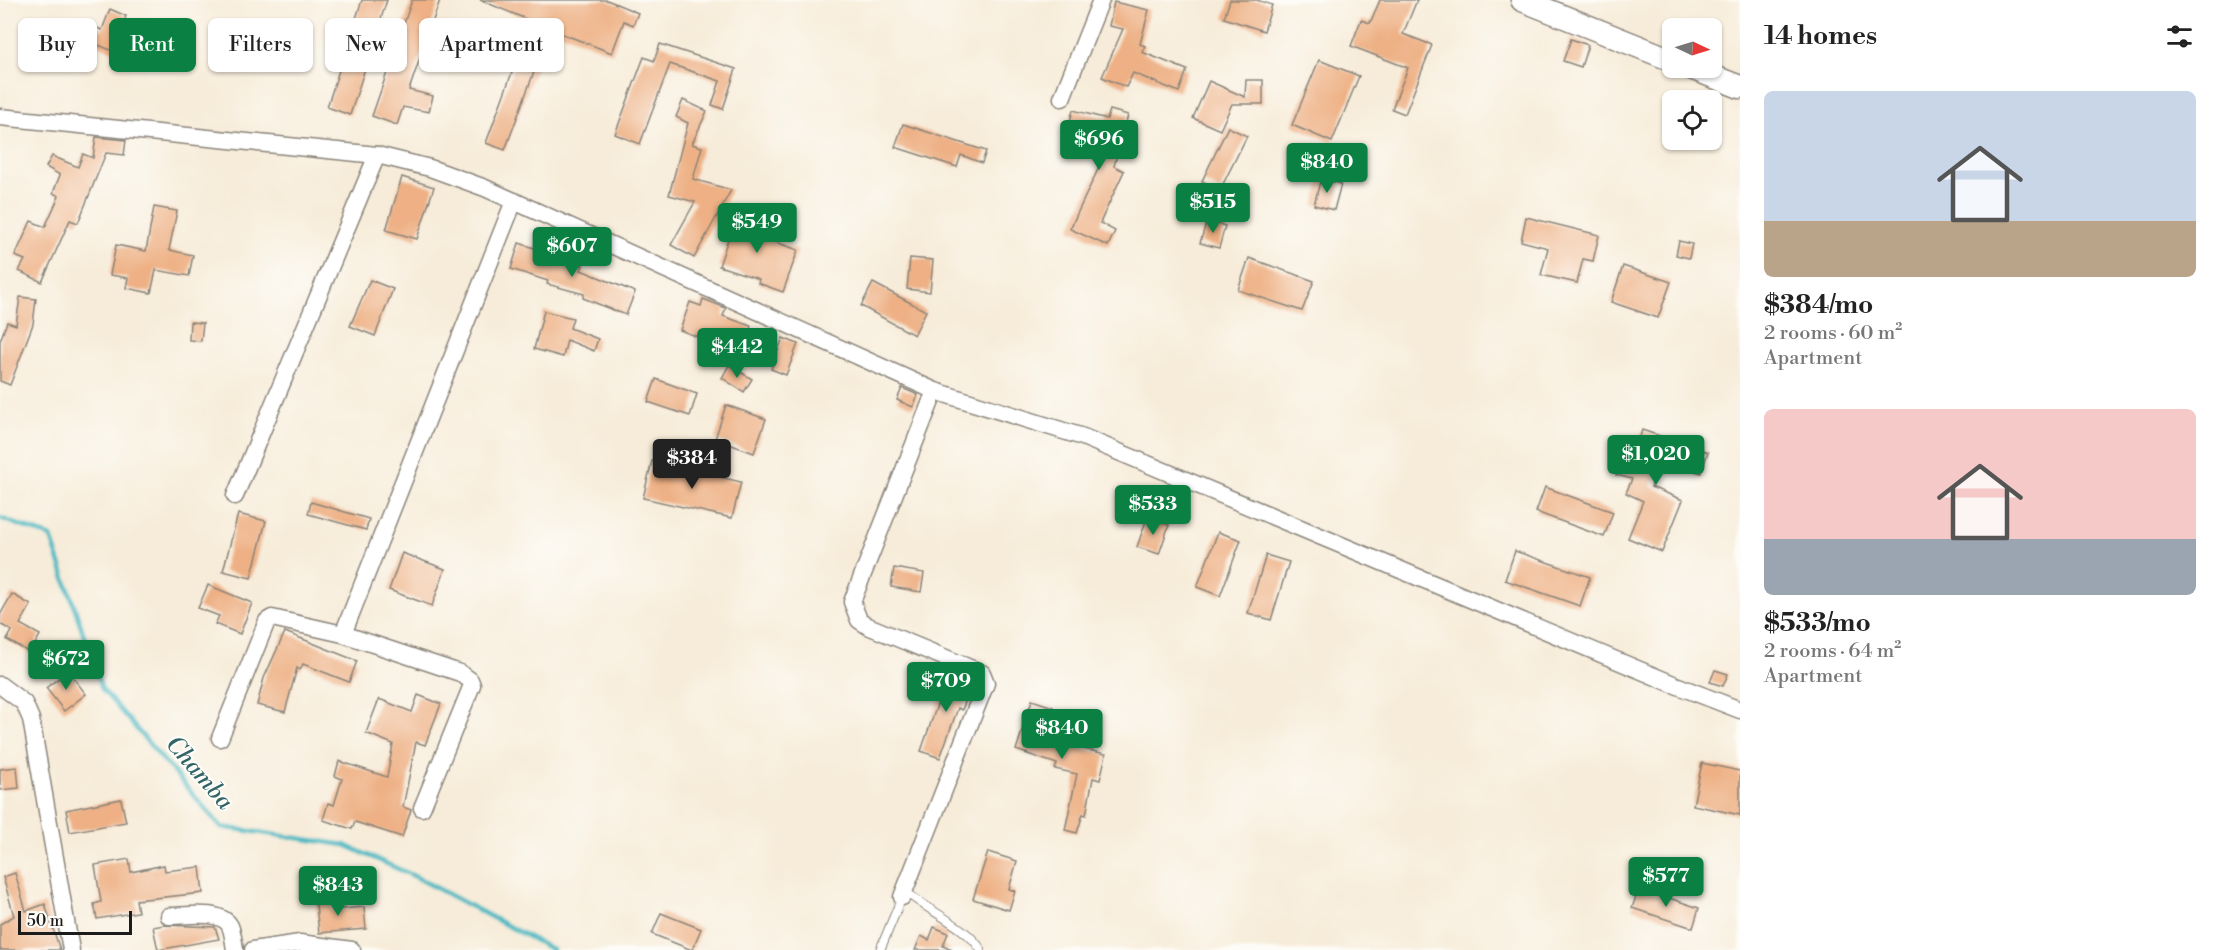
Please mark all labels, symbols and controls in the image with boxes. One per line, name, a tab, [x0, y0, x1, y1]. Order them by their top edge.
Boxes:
chip: Buy	[18, 18, 97, 72]
chip: Rent	[109, 18, 196, 72]
chip: Filters	[208, 18, 313, 72]
chip: New	[325, 18, 407, 72]
chip: Apartment	[419, 18, 564, 72]
north arrow	[1662, 18, 1722, 78]
map controls	[1662, 18, 1722, 150]
text: 14 homes	[1764, 20, 1877, 52]
icon: filters	[2163, 20, 2196, 53]
button: locate	[1662, 90, 1722, 150]
pin: $696	[1063, 120, 1135, 171]
text: $696	[1074, 127, 1124, 152]
icon: home	[1926, 130, 2034, 238]
pin: $840	[1291, 143, 1363, 194]
text: $840	[1301, 150, 1353, 175]
pin: $515	[1177, 183, 1249, 234]
text: $515	[1190, 190, 1236, 215]
pin: $549	[721, 203, 793, 254]
text: $549	[732, 210, 782, 235]
pin: $607	[536, 227, 608, 278]
text: $607	[547, 234, 597, 259]
text: $384/mo	[1764, 289, 1873, 321]
text: 2 rooms · 60 m²	[1764, 321, 1902, 346]
pin: $442	[701, 328, 773, 379]
text: $442	[711, 335, 763, 360]
text: Apartment	[1764, 346, 1862, 371]
pin: $1,020	[1607, 435, 1705, 486]
pin: $384	[656, 439, 728, 490]
text: $1,020	[1621, 442, 1691, 467]
text: $384	[667, 446, 717, 471]
icon: home	[1926, 448, 2034, 556]
pin: $533	[1117, 485, 1189, 536]
text: $533	[1129, 492, 1177, 517]
text: $533/mo	[1764, 607, 1871, 639]
text: 2 rooms · 64 m²	[1764, 639, 1901, 664]
pin: $672	[30, 640, 102, 691]
text: $672	[42, 647, 90, 672]
pin: $709	[910, 662, 982, 713]
text: Apartment	[1764, 664, 1862, 689]
text: $709	[921, 669, 971, 694]
pin: $840	[1026, 709, 1098, 760]
text: $840	[1036, 716, 1088, 741]
water label: Chamba	[159, 730, 240, 817]
pin: $577	[1630, 857, 1702, 908]
text: $577	[1643, 864, 1690, 889]
pin: $843	[302, 866, 374, 917]
text: $843	[313, 873, 363, 898]
scale bar	[18, 908, 132, 936]
text: 50 m	[27, 911, 64, 931]

